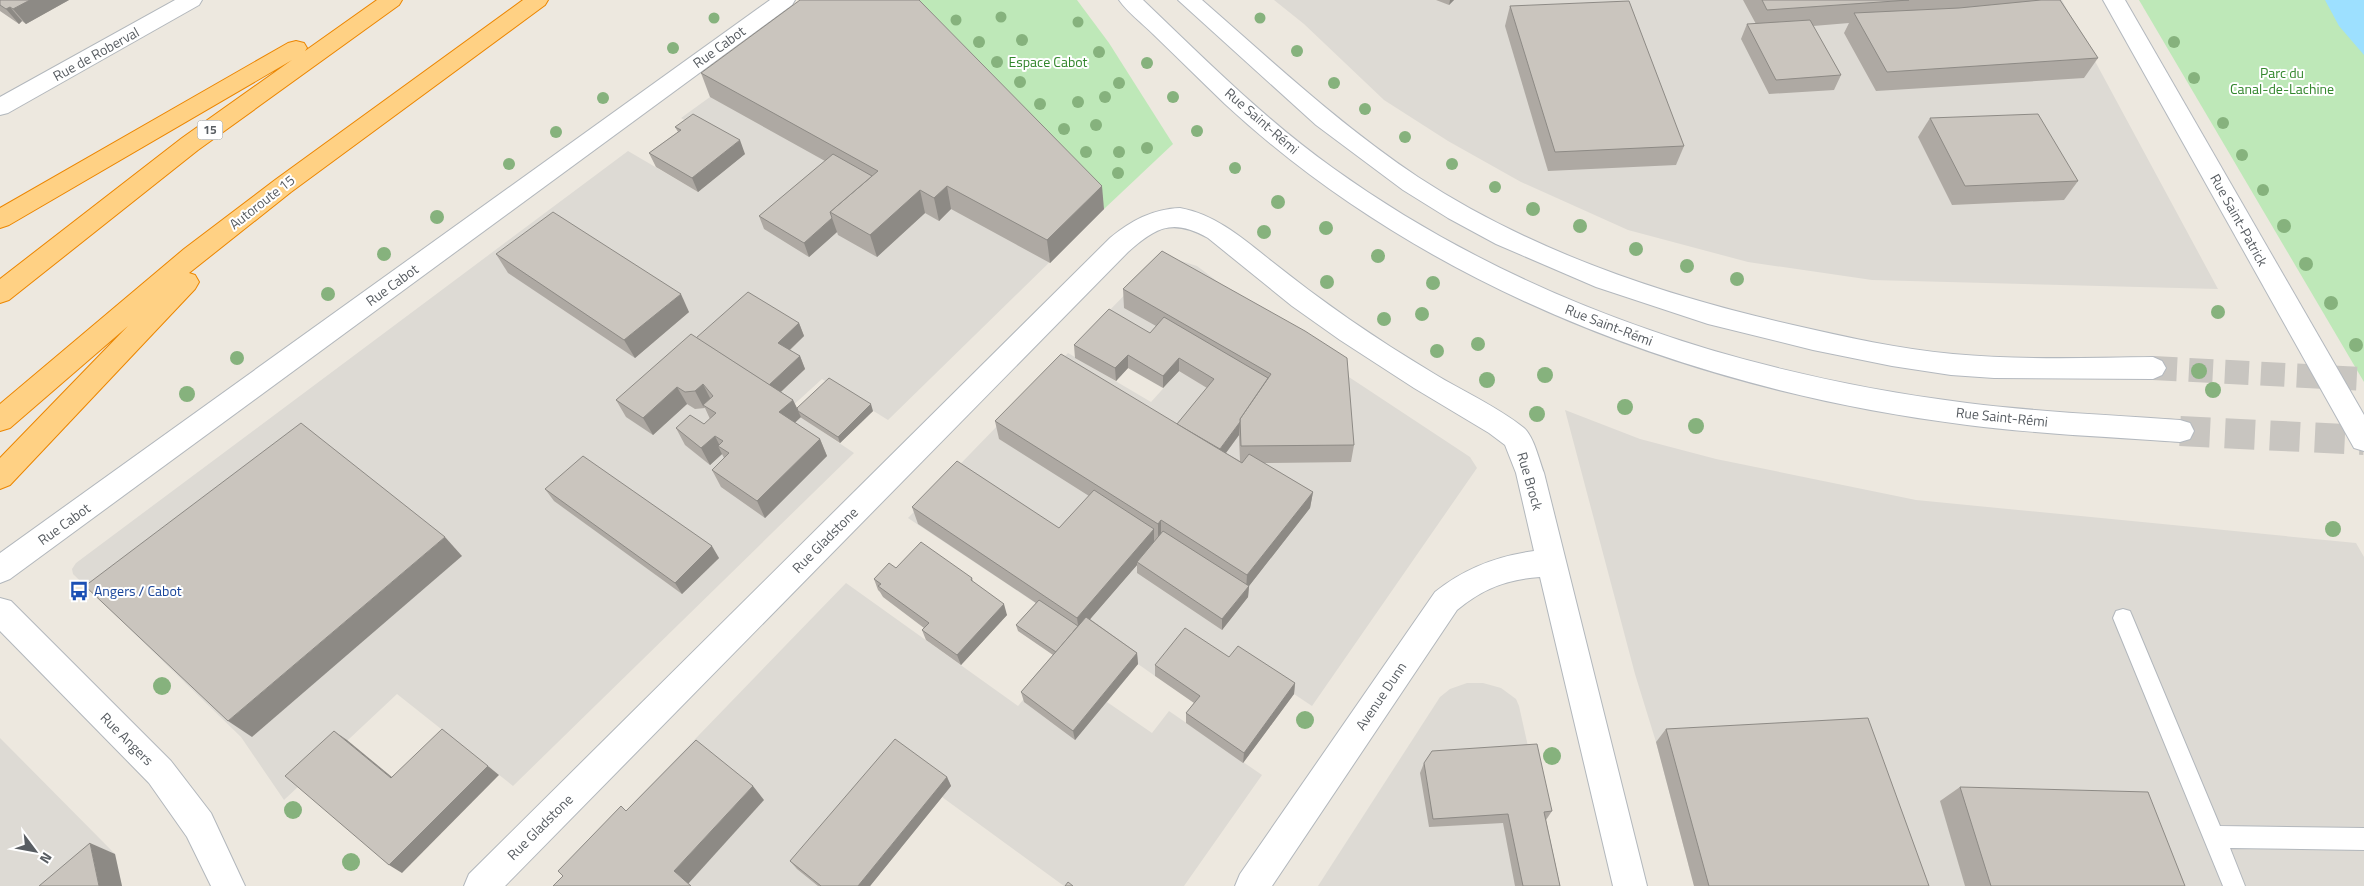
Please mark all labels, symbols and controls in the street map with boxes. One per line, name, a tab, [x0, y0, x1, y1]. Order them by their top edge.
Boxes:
street label: Rue Cabot	[688, 20, 749, 73]
street label: Rue de Roberval	[49, 21, 143, 86]
park label: Espace Cabot	[1008, 51, 1088, 72]
park label: Parc du Canal-de-Lachine	[2230, 62, 2334, 99]
street label: Rue Saint-Rémi	[1221, 82, 1304, 159]
road number: 15	[198, 120, 222, 140]
street label: Autoroute 15	[224, 169, 299, 234]
street label: Rue Saint-Patrick	[2205, 170, 2274, 270]
street label: Rue Cabot	[361, 258, 422, 311]
street label: Rue Saint-Rémi	[1562, 298, 1656, 351]
street label: Rue Saint-Rémi	[1955, 401, 2049, 432]
street label: Rue Brock	[1512, 449, 1549, 513]
street label: Rue Cabot	[33, 497, 94, 550]
street label: Rue Gladstone	[787, 502, 862, 577]
bus stop icon: Angers / Cabot	[68, 580, 90, 602]
place label: Angers / Cabot	[94, 580, 182, 601]
street label: Avenue Dunn	[1350, 657, 1411, 734]
street label: Rue Angers	[96, 707, 159, 770]
street label: Rue Gladstone	[502, 789, 577, 864]
north arrow	[10, 826, 60, 876]
text: N	[35, 848, 58, 868]

